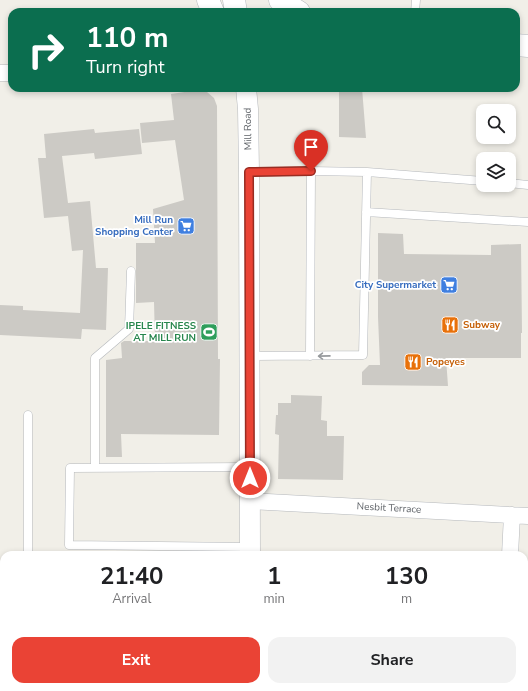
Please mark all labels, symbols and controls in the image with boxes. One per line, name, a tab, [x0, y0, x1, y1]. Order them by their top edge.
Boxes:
text: 110 m	[86, 19, 169, 57]
icon: right	[20, 24, 72, 76]
text: Turn right	[86, 55, 165, 79]
map controls	[476, 104, 516, 192]
button: search	[476, 104, 516, 144]
street label: Mill Road	[241, 107, 255, 150]
pin	[294, 130, 328, 171]
icon: arrive	[300, 136, 322, 158]
button: layers	[476, 152, 516, 192]
place label: Mill Run Shopping Center	[95, 213, 173, 239]
supermarket icon: Mill Run Shopping Center	[176, 216, 196, 236]
supermarket icon: City Supermarket	[439, 275, 459, 295]
place label: City Supermarket	[355, 278, 436, 292]
restaurant icon: Subway	[440, 315, 460, 335]
place label: Subway	[463, 318, 501, 332]
place label: IPELE FITNESS AT MILL RUN	[126, 319, 196, 345]
sports icon: IPELE FITNESS AT MILL RUN	[199, 322, 219, 342]
one-way arrow	[318, 352, 331, 360]
restaurant icon: Popeyes	[403, 352, 423, 372]
place label: Popeyes	[426, 355, 465, 369]
position arrow	[229, 457, 271, 499]
street label: Nesbit Terrace	[356, 499, 422, 517]
text: 21:40	[100, 560, 163, 592]
text: 1	[267, 560, 281, 592]
text: 130	[385, 560, 428, 592]
text: Arrival	[112, 590, 151, 608]
text: min	[263, 590, 285, 608]
text: m	[401, 590, 412, 608]
button: Exit	[12, 637, 260, 683]
button: Share	[268, 637, 516, 683]

